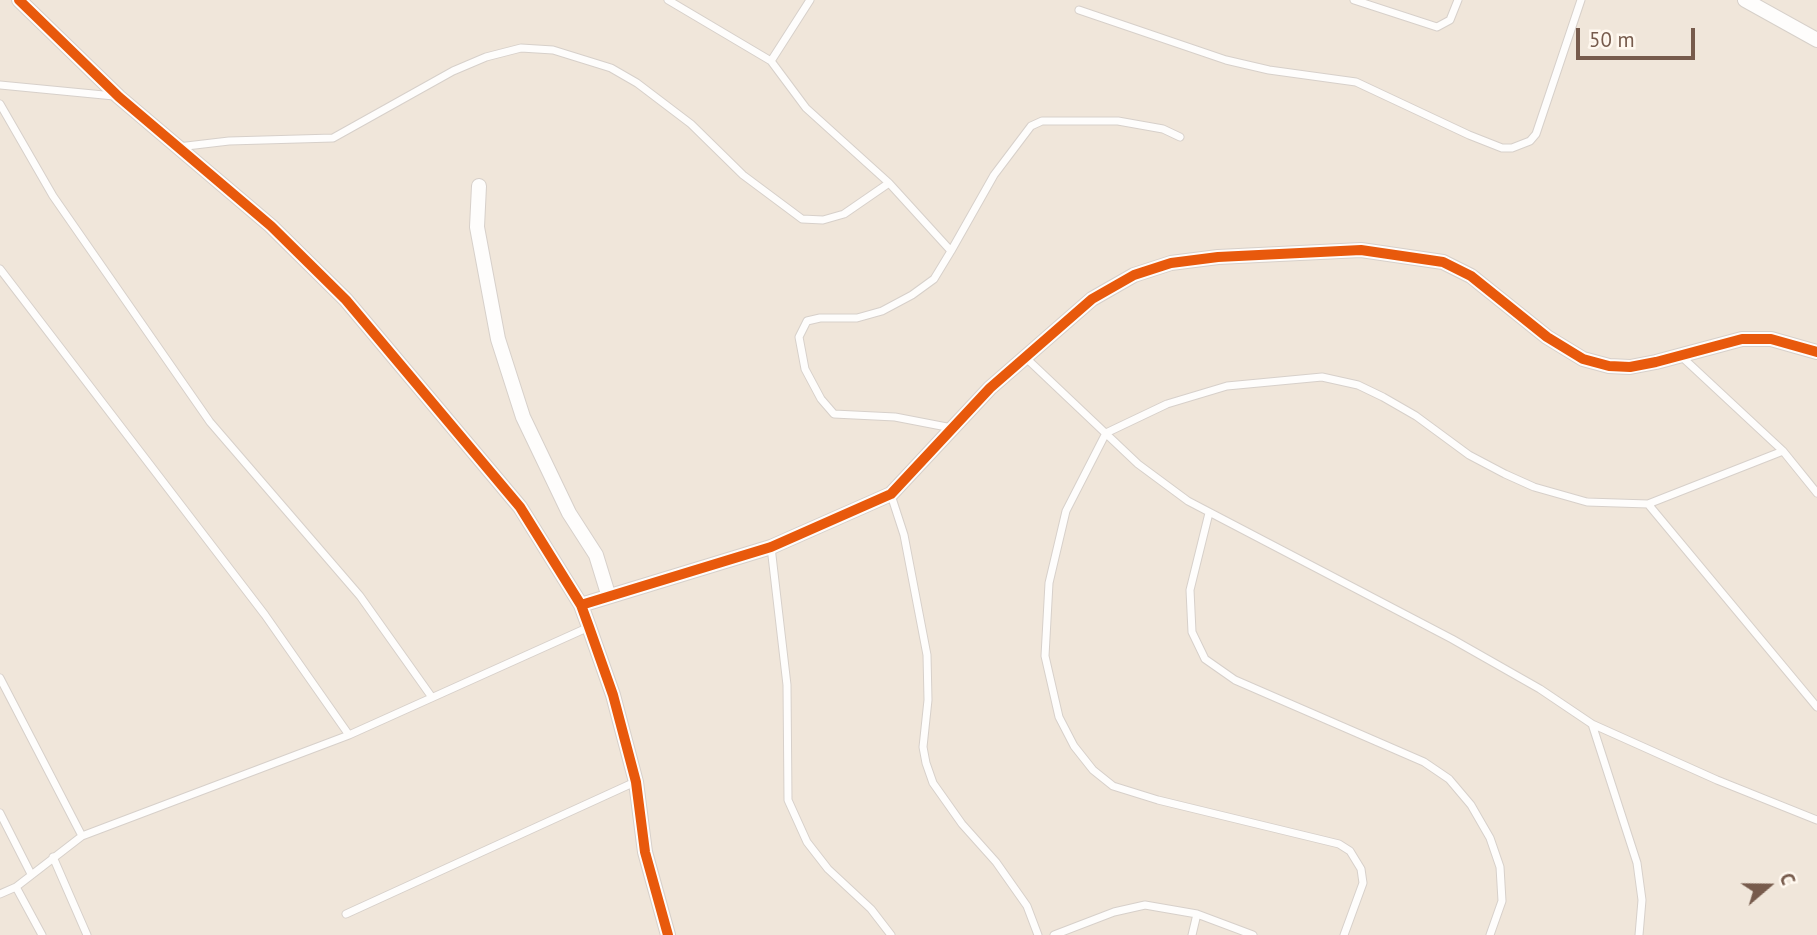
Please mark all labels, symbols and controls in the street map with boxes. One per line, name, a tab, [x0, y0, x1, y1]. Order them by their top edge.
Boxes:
scale bar	[1579, 14, 1698, 58]
text: 50 m	[1589, 26, 1635, 53]
north arrow	[1733, 851, 1803, 921]
text: С	[1775, 870, 1801, 888]

